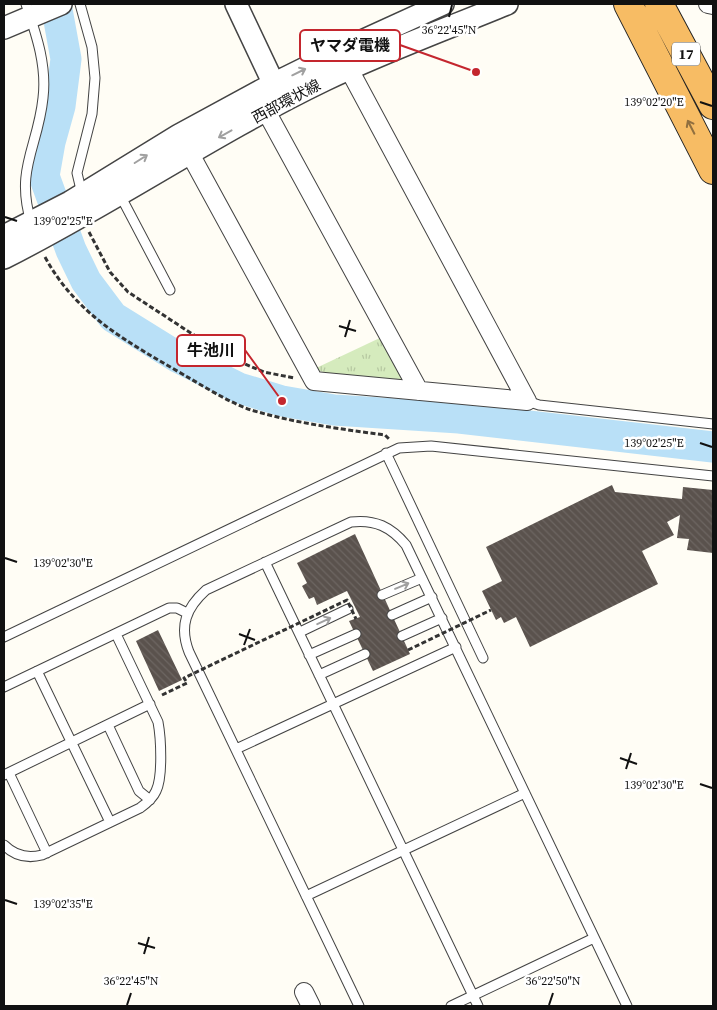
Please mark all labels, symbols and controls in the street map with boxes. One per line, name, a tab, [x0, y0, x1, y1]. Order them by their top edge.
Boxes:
text: 36°22'45"N	[421, 22, 477, 38]
callout: ヤマダ電機	[300, 30, 400, 61]
text: ヤマダ電機	[310, 34, 390, 56]
road number: 17	[672, 42, 700, 66]
one-way arrow	[291, 66, 306, 76]
street label: 西部環状線	[248, 74, 324, 128]
text: 139°02'20"E	[624, 94, 684, 110]
one-way arrow	[686, 120, 695, 135]
one-way arrow	[218, 130, 232, 140]
one-way arrow	[134, 153, 148, 163]
text: 139°02'25"E	[33, 213, 93, 229]
callout: 牛池川	[177, 335, 245, 366]
text: 牛池川	[187, 339, 235, 361]
text: 139°02'25"E	[624, 435, 684, 451]
text: 139°02'30"E	[33, 555, 93, 571]
one-way arrow	[394, 581, 409, 591]
one-way arrow	[316, 616, 331, 625]
text: 139°02'30"E	[624, 777, 684, 793]
text: 139°02'35"E	[33, 896, 93, 912]
text: 36°22'45"N	[103, 973, 159, 989]
text: 36°22'50"N	[525, 973, 581, 989]

